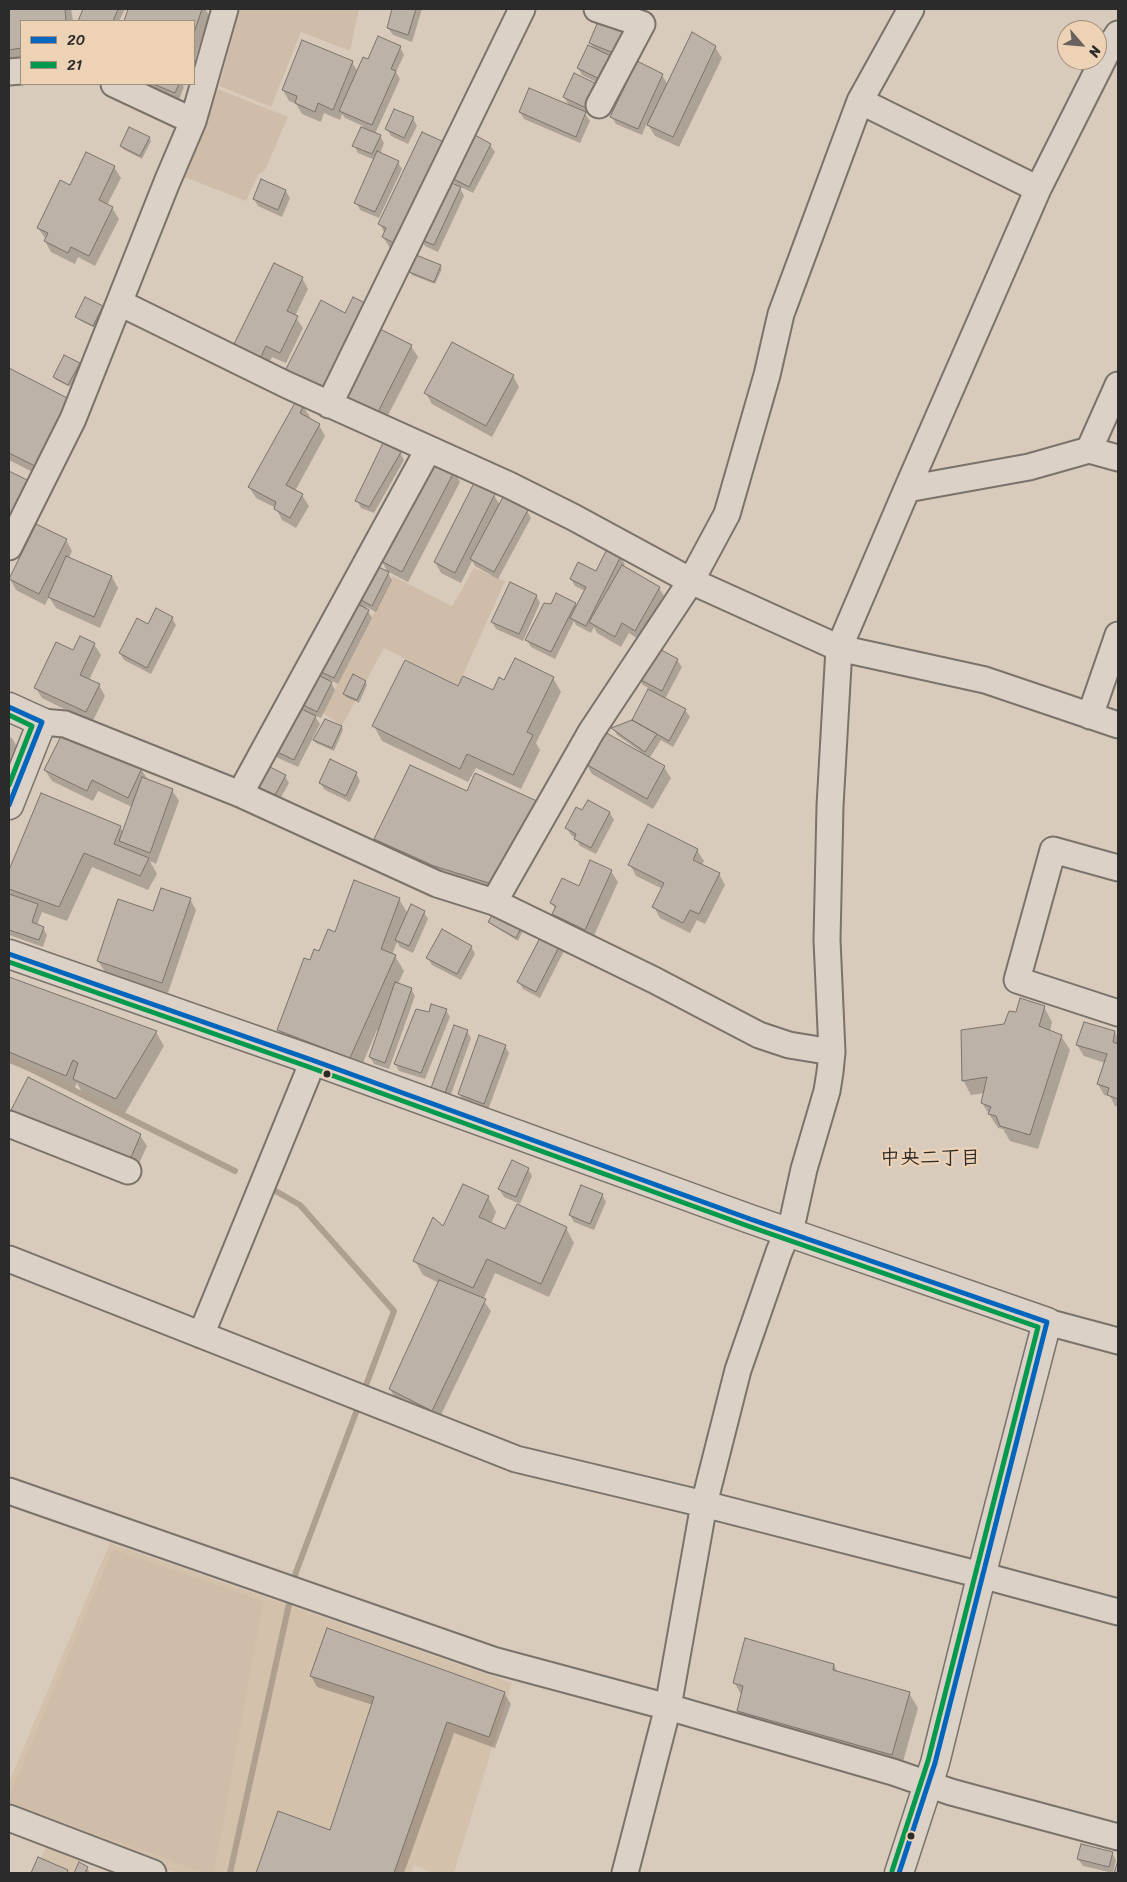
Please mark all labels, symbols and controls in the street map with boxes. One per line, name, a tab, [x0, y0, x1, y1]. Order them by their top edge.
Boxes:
legend	[20, 20, 195, 85]
north arrow	[1057, 20, 1107, 70]
text: 20	[67, 27, 85, 53]
text: N	[1082, 42, 1108, 62]
text: 21	[67, 52, 82, 78]
unlabelled marker	[322, 1069, 332, 1079]
district label: 中央二丁目	[880, 1147, 980, 1171]
unlabelled marker	[906, 1831, 916, 1841]

